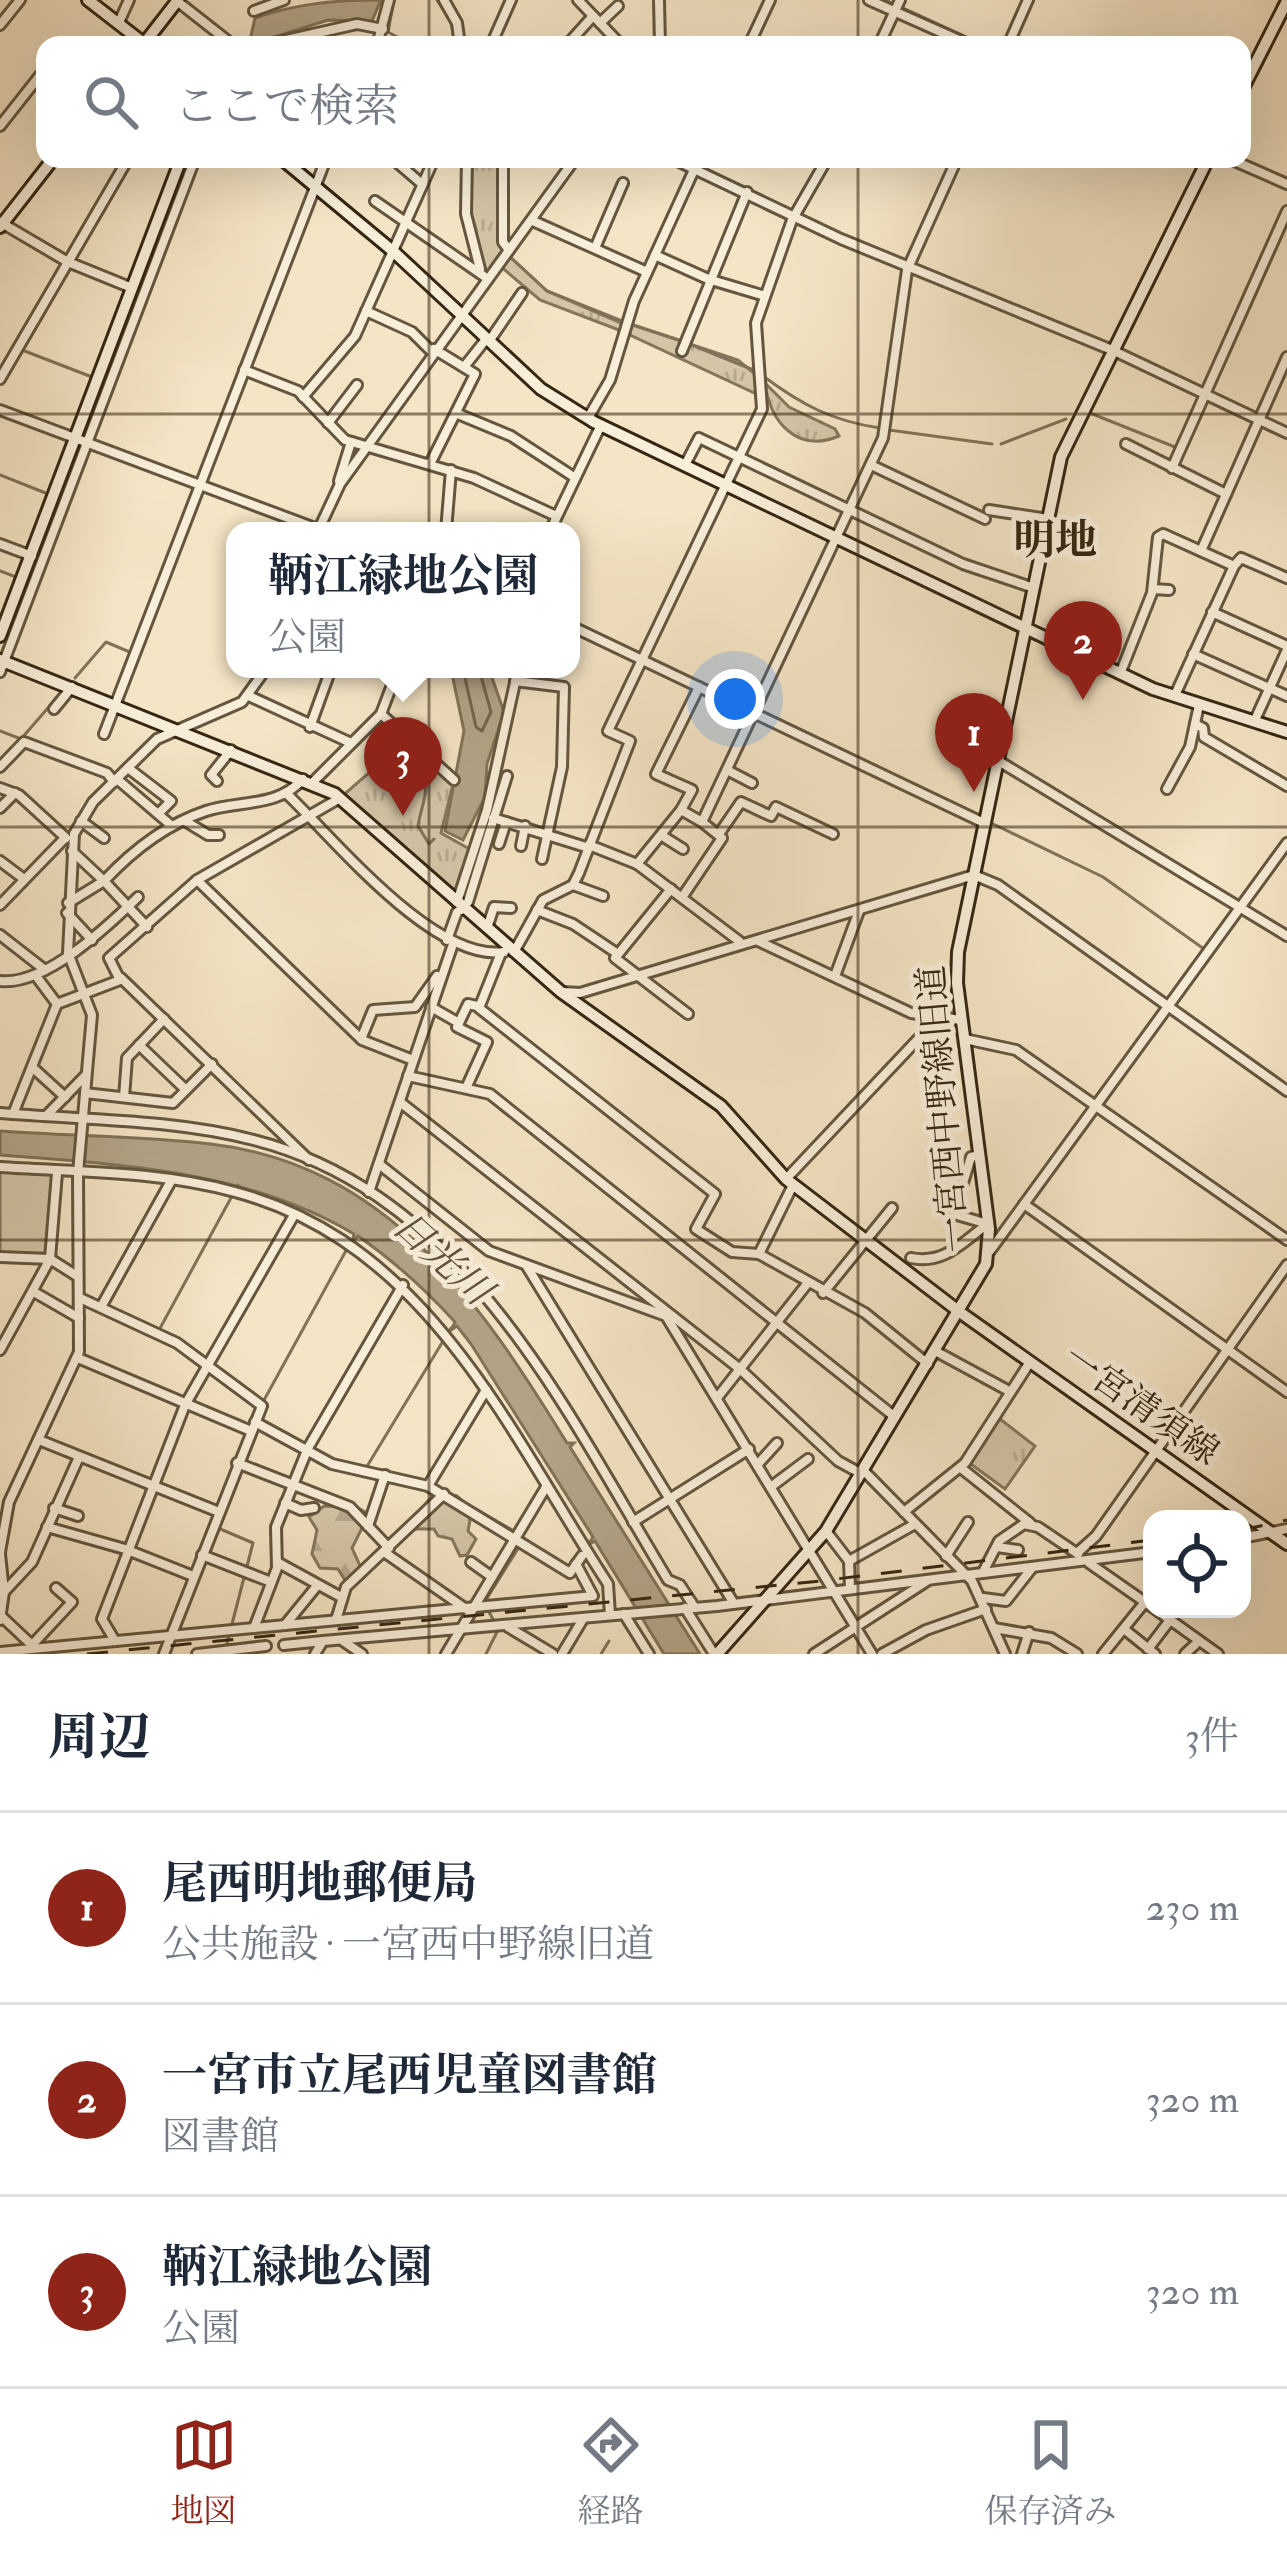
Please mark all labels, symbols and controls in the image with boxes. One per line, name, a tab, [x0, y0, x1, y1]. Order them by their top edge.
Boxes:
search box	[36, 36, 1251, 168]
icon: search	[78, 69, 144, 135]
text: ここで検索	[174, 79, 399, 135]
district label: 明地	[1013, 515, 1097, 567]
popup	[226, 522, 580, 678]
text: 鞆江緑地公園	[268, 549, 538, 605]
pin: 2	[1044, 601, 1122, 700]
text: 公園	[268, 613, 346, 662]
your location	[705, 669, 765, 729]
pin: 1	[935, 693, 1013, 792]
pin: 3	[364, 717, 442, 816]
street label: 一宮西中野線旧道	[909, 963, 978, 1254]
water label: 日光川	[382, 1201, 505, 1318]
street label: 一宮清須線	[1055, 1335, 1228, 1475]
map controls	[1143, 1510, 1251, 1618]
button: locate	[1143, 1510, 1251, 1618]
text: 周辺	[48, 1706, 150, 1770]
text: 3件	[1185, 1712, 1239, 1761]
text: 尾西明地郵便局	[162, 1856, 477, 1912]
text: 1	[80, 1883, 94, 1932]
text: 230 m	[1146, 1883, 1239, 1932]
text: 公共施設 · 一宮西中野線旧道	[162, 1920, 654, 1969]
text: 一宮市立尾西児童図書館	[162, 2048, 657, 2104]
text: 2	[77, 2075, 97, 2124]
text: 320 m	[1146, 2075, 1239, 2124]
text: 図書館	[162, 2112, 279, 2161]
text: 鞆江緑地公園	[162, 2240, 432, 2296]
text: 3	[80, 2267, 94, 2316]
text: 320 m	[1146, 2267, 1239, 2316]
text: 公園	[162, 2304, 240, 2353]
tab: 地図	[171, 2412, 237, 2532]
tab: 経路	[578, 2412, 644, 2532]
tab: 保存済み	[985, 2412, 1117, 2532]

